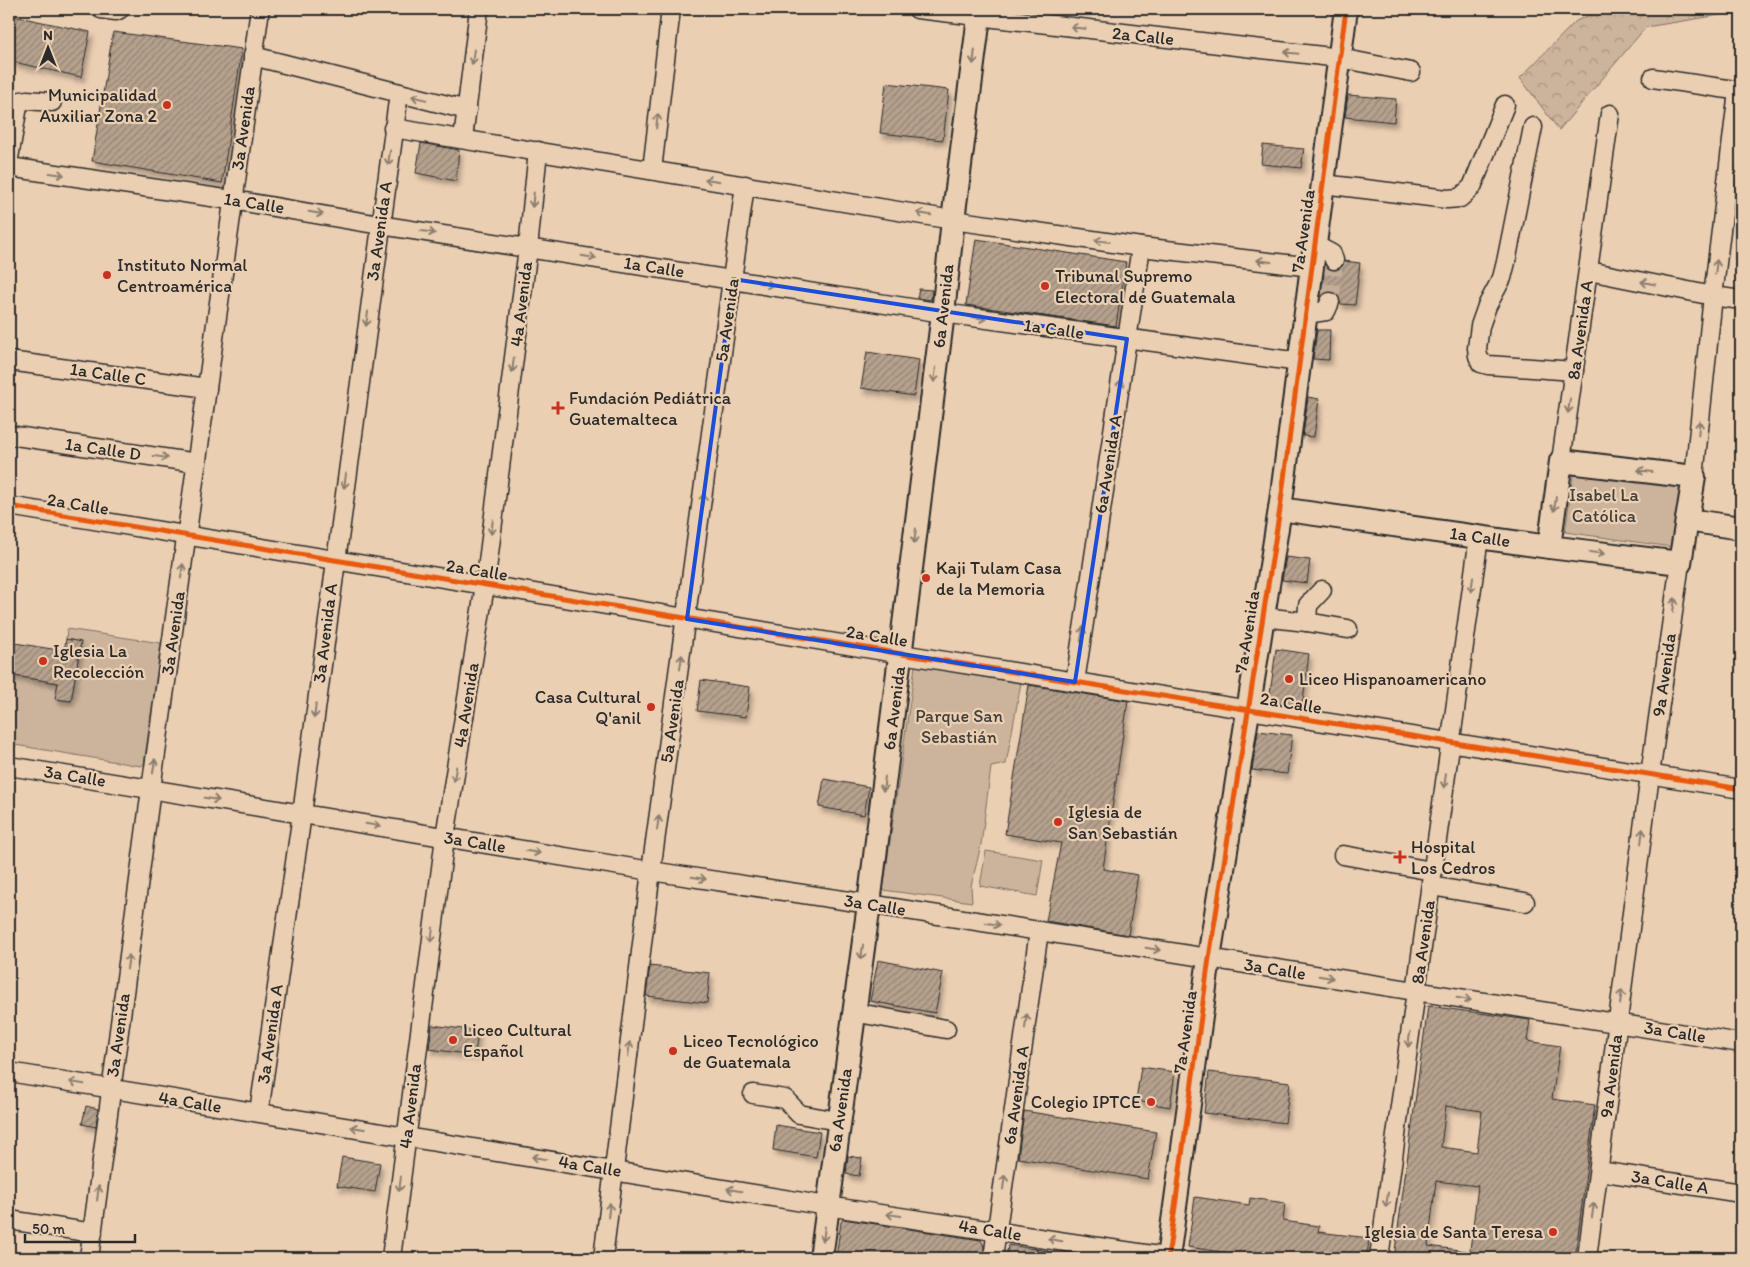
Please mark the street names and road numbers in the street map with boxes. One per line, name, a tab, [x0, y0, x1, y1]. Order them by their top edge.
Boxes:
street label: 2a Calle	[1111, 22, 1175, 50]
street label: 3a Avenida	[226, 84, 260, 171]
street label: 3a Avenida A	[361, 179, 397, 282]
street label: 1a Calle	[222, 187, 286, 219]
street label: 7a Avenida	[1286, 187, 1320, 274]
street label: 1a Calle	[622, 251, 686, 283]
street label: 4a Avenida	[505, 259, 537, 348]
street label: 6a Avenida	[928, 262, 958, 349]
street label: 5a Avenida	[710, 276, 744, 363]
street label: 8a Avenida A	[1562, 278, 1598, 381]
street label: 1a Calle	[1022, 314, 1086, 344]
street label: 1a Calle C	[68, 358, 148, 390]
street label: 6a Avenida A	[1089, 412, 1127, 515]
street label: 1a Calle D	[64, 433, 142, 465]
street label: 2a Calle	[46, 488, 110, 520]
street label: 1a Calle	[1448, 522, 1512, 552]
street label: 2a Calle	[445, 554, 509, 586]
street label: 3a Avenida A	[308, 581, 342, 684]
street label: 7a Avenida	[1230, 588, 1265, 675]
street label: 3a Avenida	[156, 589, 190, 676]
street label: 2a Calle	[845, 620, 909, 652]
street label: 9a Avenida	[1647, 631, 1681, 718]
street label: 4a Avenida	[448, 660, 484, 749]
street label: 6a Avenida	[878, 664, 910, 751]
street label: 5a Avenida	[655, 677, 689, 764]
street label: 2a Calle	[1259, 687, 1323, 719]
street label: 3a Calle	[42, 760, 108, 792]
street label: 3a Calle	[442, 826, 508, 858]
street label: 3a Calle	[842, 889, 908, 921]
street label: 8a Avenida	[1406, 898, 1440, 986]
street label: 3a Calle	[1242, 953, 1308, 985]
street label: 3a Avenida A	[252, 982, 288, 1085]
street label: 7a Avenida	[1168, 988, 1202, 1075]
street label: 3a Avenida	[101, 991, 135, 1078]
street label: 3a Calle	[1642, 1016, 1708, 1048]
street label: 9a Avenida	[1595, 1032, 1627, 1119]
street label: 6a Avenida A	[998, 1043, 1034, 1146]
street label: 4a Avenida	[394, 1061, 426, 1150]
street label: 6a Avenida	[823, 1066, 857, 1153]
street label: 4a Calle	[157, 1086, 223, 1118]
street label: 4a Calle	[557, 1150, 623, 1182]
street label: 3a Calle A	[1630, 1165, 1711, 1199]
street label: 4a Calle	[957, 1214, 1023, 1246]

